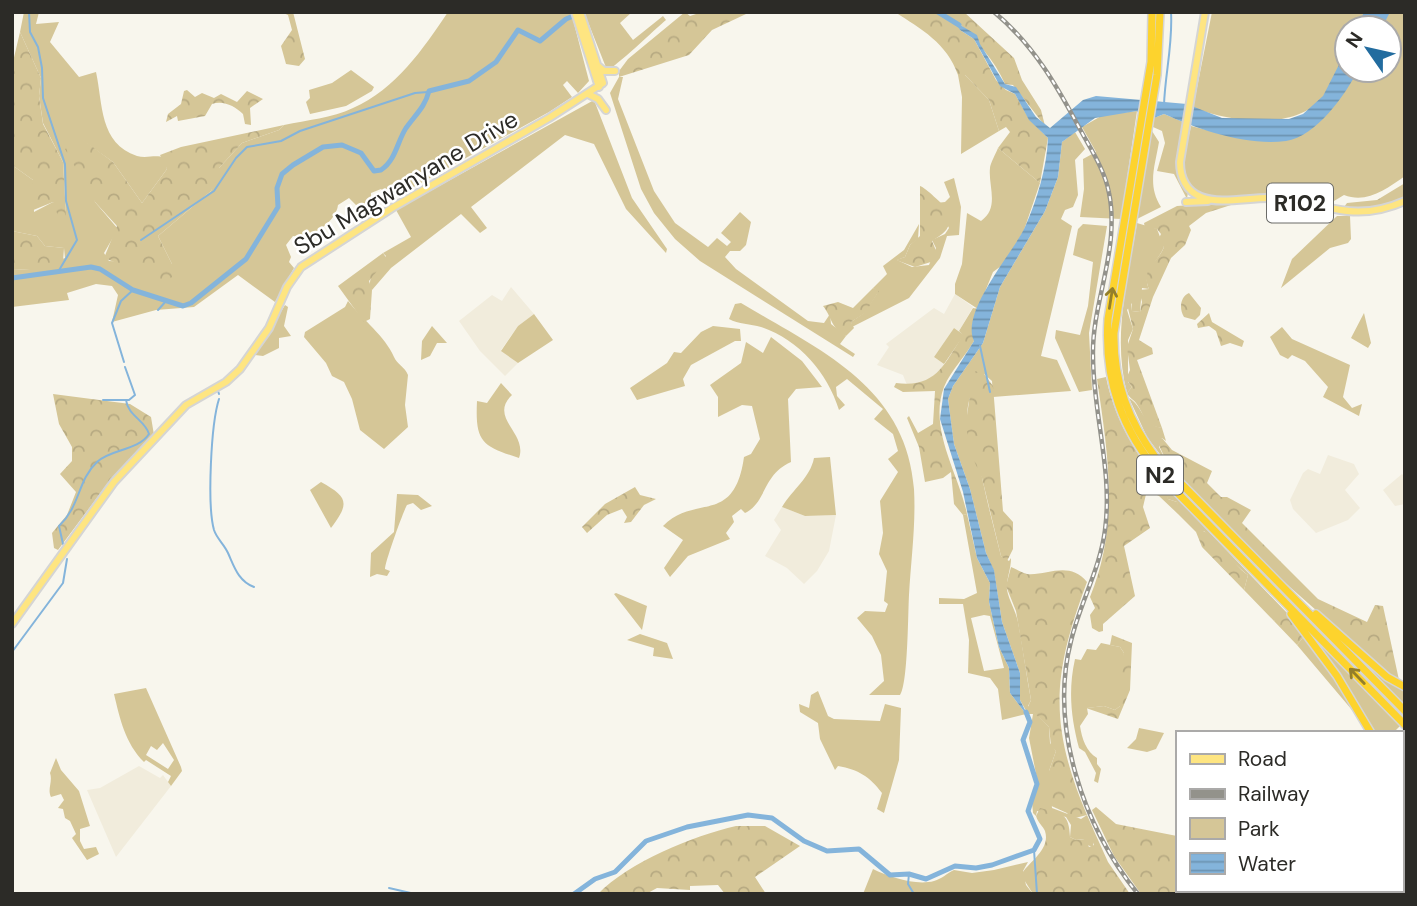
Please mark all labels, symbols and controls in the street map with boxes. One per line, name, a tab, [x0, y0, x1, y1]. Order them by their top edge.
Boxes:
north arrow	[1333, 14, 1403, 84]
text: N	[1340, 27, 1369, 53]
street label: Sbu Magwanyane Drive	[288, 103, 524, 262]
road number: R102	[1267, 184, 1333, 222]
one-way arrow	[1105, 287, 1118, 310]
road number: N2	[1137, 456, 1183, 495]
one-way arrow	[1349, 668, 1366, 685]
legend	[1176, 731, 1403, 892]
text: Road	[1238, 745, 1287, 773]
text: Railway	[1238, 780, 1310, 808]
text: Park	[1238, 815, 1280, 843]
text: Water	[1238, 850, 1296, 878]

